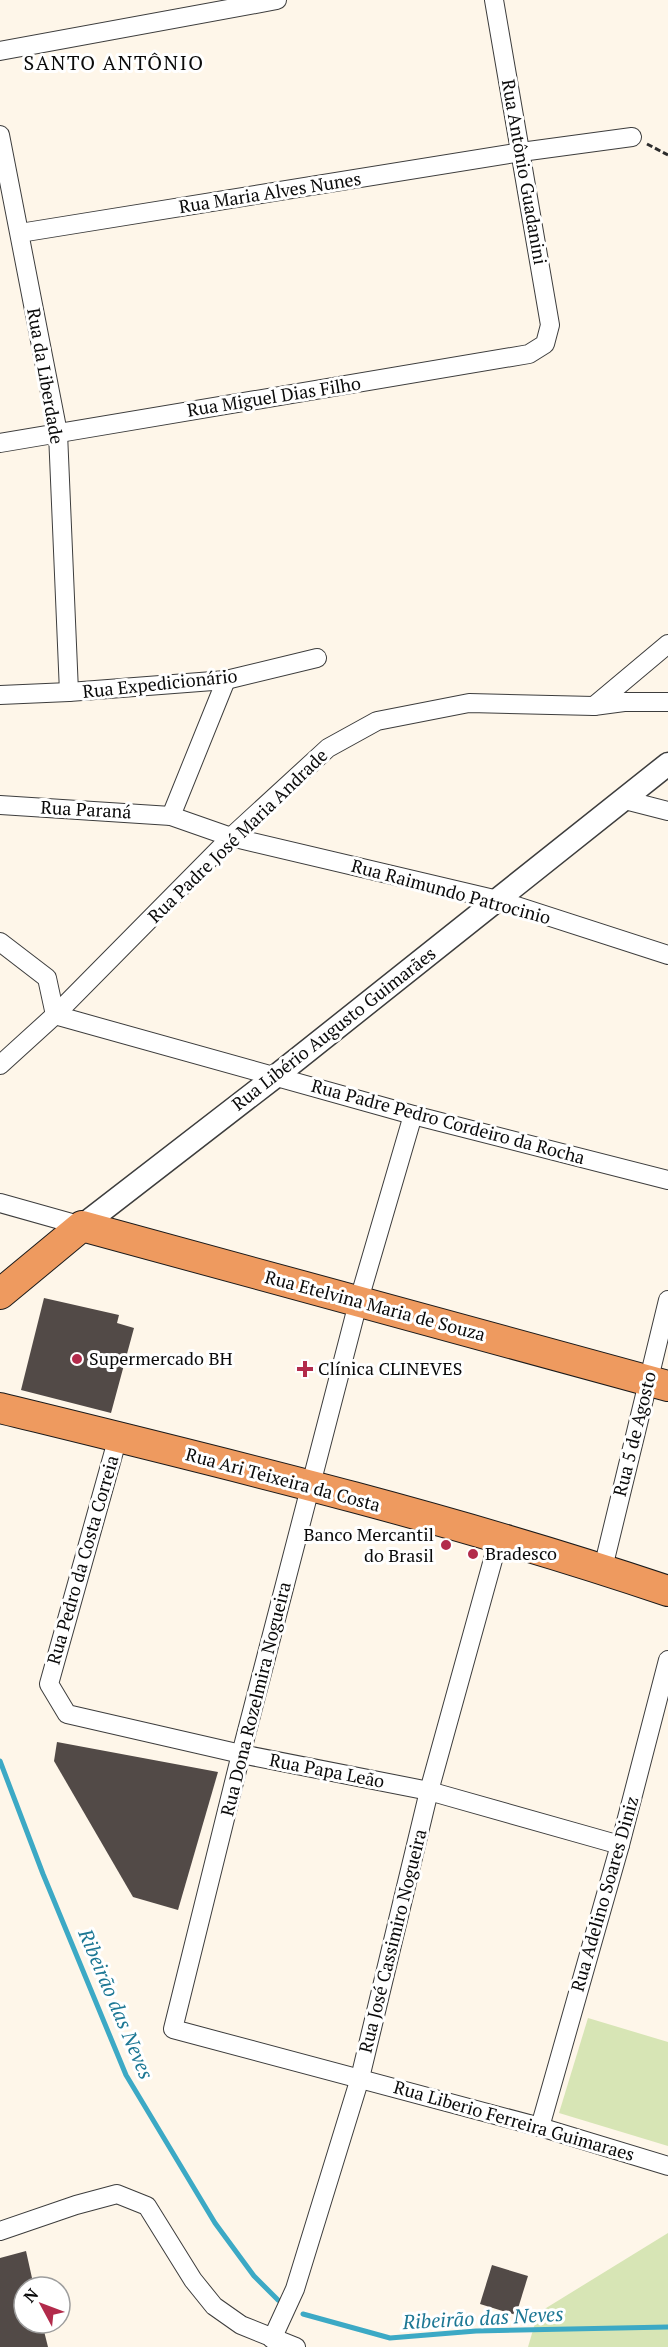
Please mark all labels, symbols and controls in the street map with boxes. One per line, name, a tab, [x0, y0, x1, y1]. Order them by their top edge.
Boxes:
district label: SANTO ANTÔNIO	[23, 49, 205, 76]
street label: Rua Antônio Guadanini	[497, 77, 553, 267]
street label: Rua Maria Alves Nunes	[177, 166, 363, 218]
street label: Rua da Liberdade	[22, 306, 70, 446]
street label: Rua Miguel Dias Filho	[185, 370, 362, 422]
street label: Rua Expedicionário	[81, 663, 239, 703]
street label: Rua Padre José Maria Andrade	[142, 743, 332, 928]
street label: Rua Paraná	[40, 795, 132, 823]
street label: Rua Raimundo Patrocinio	[349, 853, 554, 929]
street label: Rua Libério Augusto Guimarães	[226, 941, 440, 1115]
street label: Rua Padre Pedro Cordeiro da Rocha	[309, 1073, 588, 1169]
street label: Rua Etelvina Maria de Souza	[262, 1264, 488, 1346]
place label: Supermercado BH	[89, 1346, 233, 1370]
marker: Supermercado BH	[70, 1352, 84, 1366]
place label: Clínica CLINEVES	[318, 1356, 462, 1380]
marker: Clínica CLINEVES	[296, 1360, 314, 1378]
street label: Rua 5 de Agosto	[607, 1369, 661, 1499]
street label: Rua Ari Teixeira da Costa	[183, 1441, 383, 1517]
street label: Rua Pedro da Costa Correia	[41, 1452, 123, 1667]
place label: Banco Mercantil do Brasil	[304, 1522, 434, 1567]
marker: Banco Mercantil do Brasil	[439, 1538, 453, 1552]
place label: Bradesco	[485, 1541, 557, 1565]
marker: Bradesco	[466, 1547, 480, 1561]
street label: Rua Dona Rozelmira Nogueira	[214, 1579, 296, 1818]
street label: Rua Papa Leão	[268, 1747, 387, 1793]
street label: Rua Adelino Soares Diniz	[565, 1793, 643, 1994]
street label: Rua José Cassimiro Nogueira	[353, 1826, 431, 2055]
water label: Ribeirão das Neves	[72, 1924, 160, 2083]
street label: Rua Liberio Ferreira Guimaraes	[391, 2074, 637, 2166]
north arrow	[12, 2275, 72, 2335]
text: N	[18, 2283, 43, 2307]
water label: Ribeirão das Neves	[401, 2300, 564, 2335]

